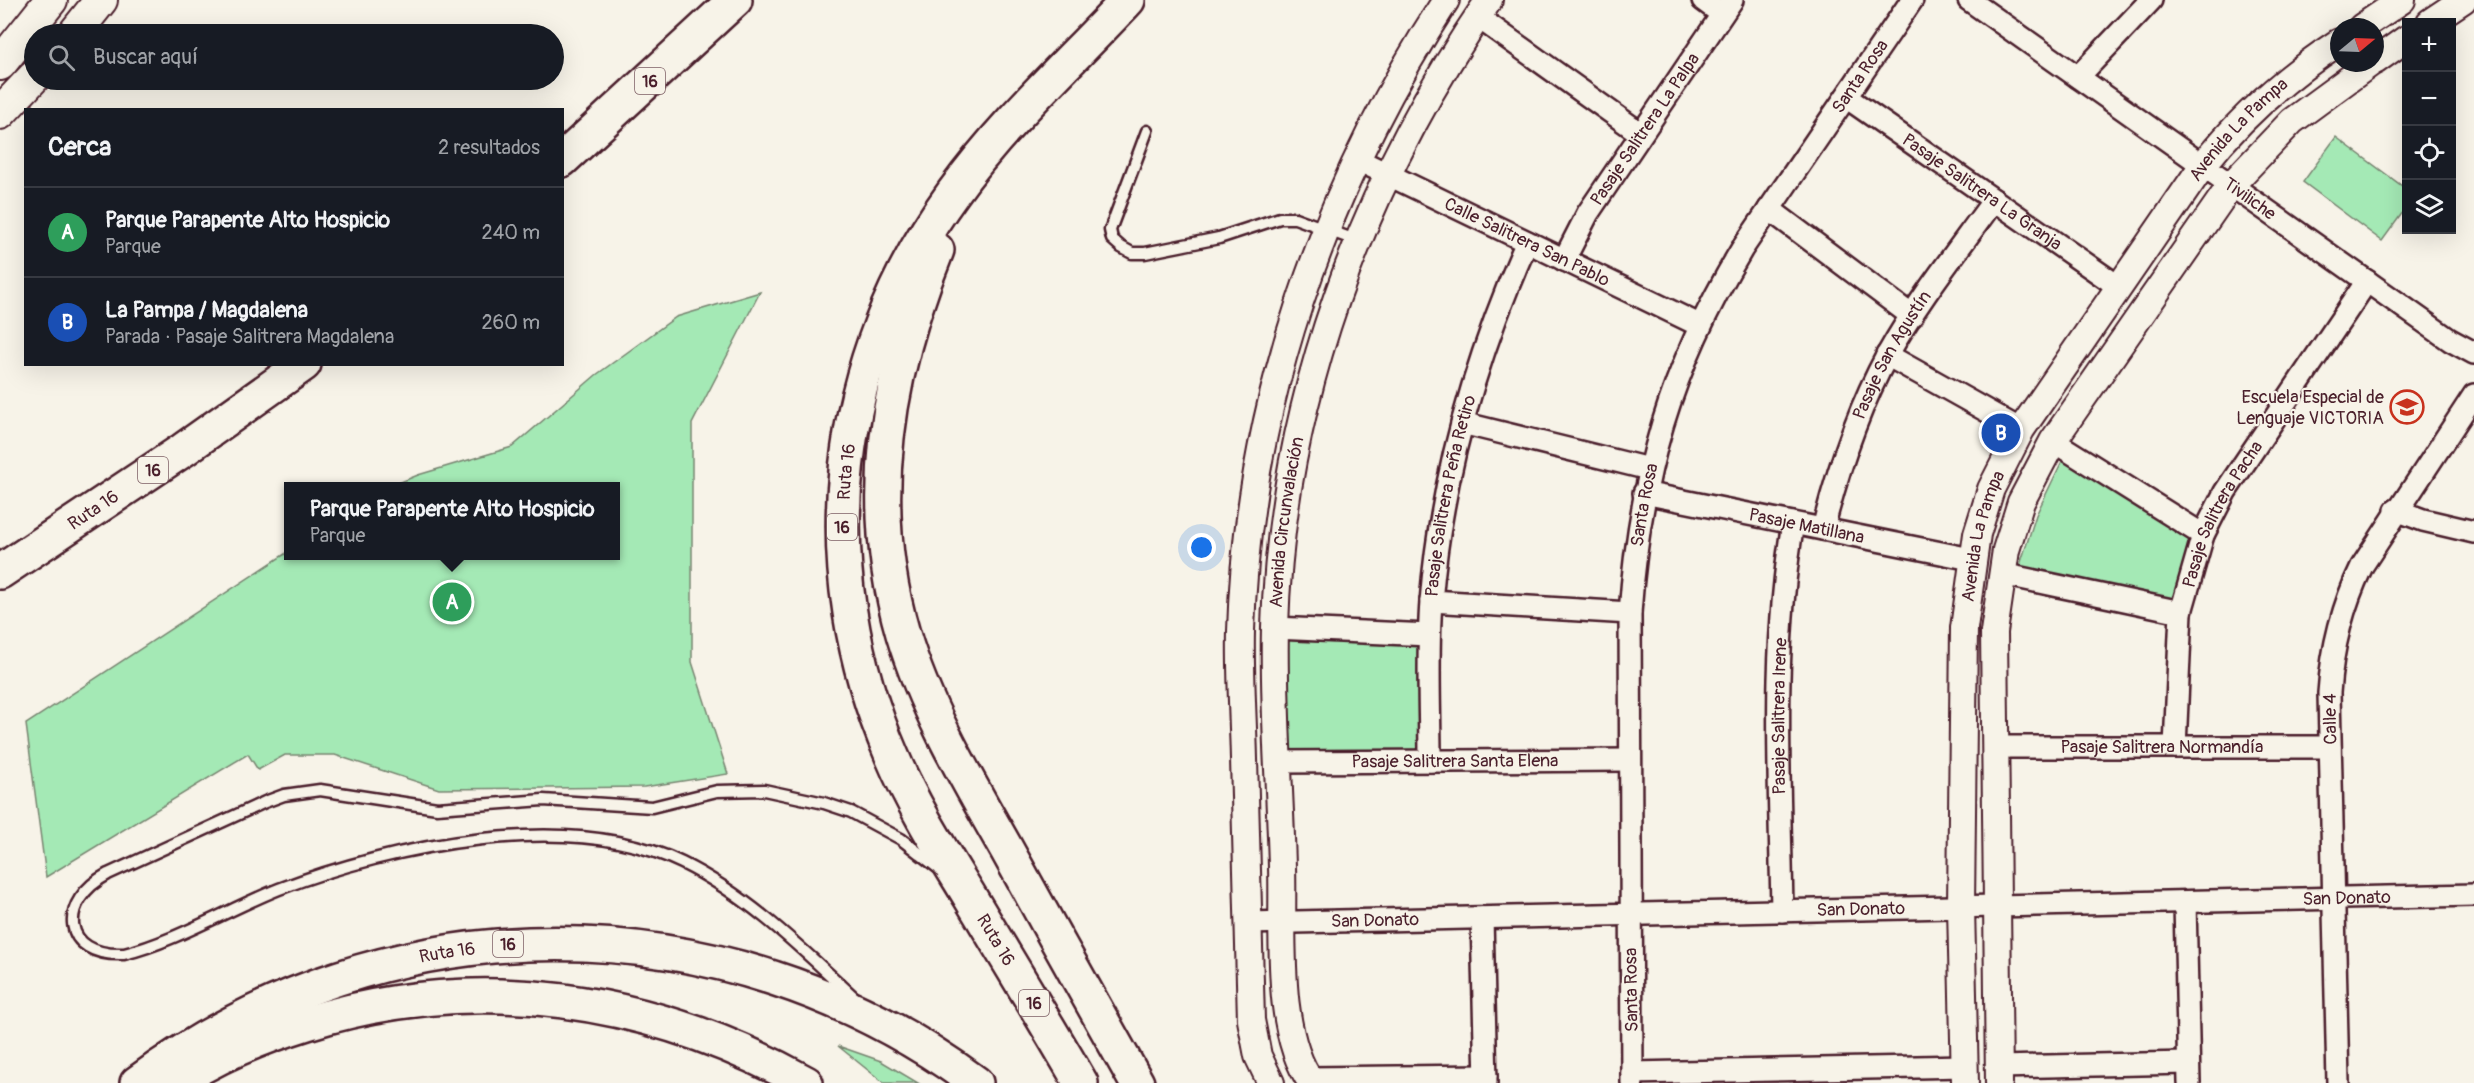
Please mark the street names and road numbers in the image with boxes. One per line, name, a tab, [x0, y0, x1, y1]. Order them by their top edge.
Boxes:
street label: Santa Rosa	[1827, 35, 1894, 118]
street label: Pasaje Salitrera La Palpa	[1585, 49, 1705, 210]
road number: 16	[635, 68, 665, 94]
street label: Avenida La Pampa	[2184, 73, 2293, 186]
street label: Pasaje Salitrera La Granja	[1898, 129, 2066, 256]
street label: Tiviliche	[2219, 173, 2280, 225]
street label: Calle Salitrera San Pablo	[1440, 192, 1614, 292]
street label: Pasaje San Agustín	[1848, 286, 1937, 423]
street label: Pasaje Salitrera Peña Retiro	[1420, 392, 1482, 598]
street label: Avenida Circunvalación	[1265, 435, 1310, 608]
street label: Pasaje Salitrera Pacha	[2178, 437, 2268, 590]
street label: Ruta 16	[833, 442, 861, 501]
road number: 16	[138, 457, 168, 483]
street label: Santa Rosa	[1626, 461, 1664, 548]
street label: Avenida La Pampa	[1957, 467, 2010, 603]
street label: Ruta 16	[64, 485, 123, 536]
street label: Pasaje Matillana	[1747, 503, 1866, 549]
road number: 16	[827, 514, 857, 540]
street label: Pasaje Salitrera Irene	[1767, 637, 1793, 795]
street label: Calle 4	[2319, 693, 2342, 745]
street label: Pasaje Salitrera Normandía	[2061, 736, 2263, 759]
street label: Pasaje Salitrera Santa Elena	[1351, 749, 1559, 774]
street label: San Donato	[2302, 886, 2391, 911]
street label: San Donato	[1816, 897, 1906, 922]
street label: San Donato	[1331, 908, 1420, 933]
street label: Ruta 16	[971, 910, 1020, 970]
road number: 16	[493, 931, 523, 957]
street label: Ruta 16	[417, 937, 477, 969]
street label: Santa Rosa	[1619, 948, 1644, 1032]
road number: 16	[1019, 990, 1049, 1016]

